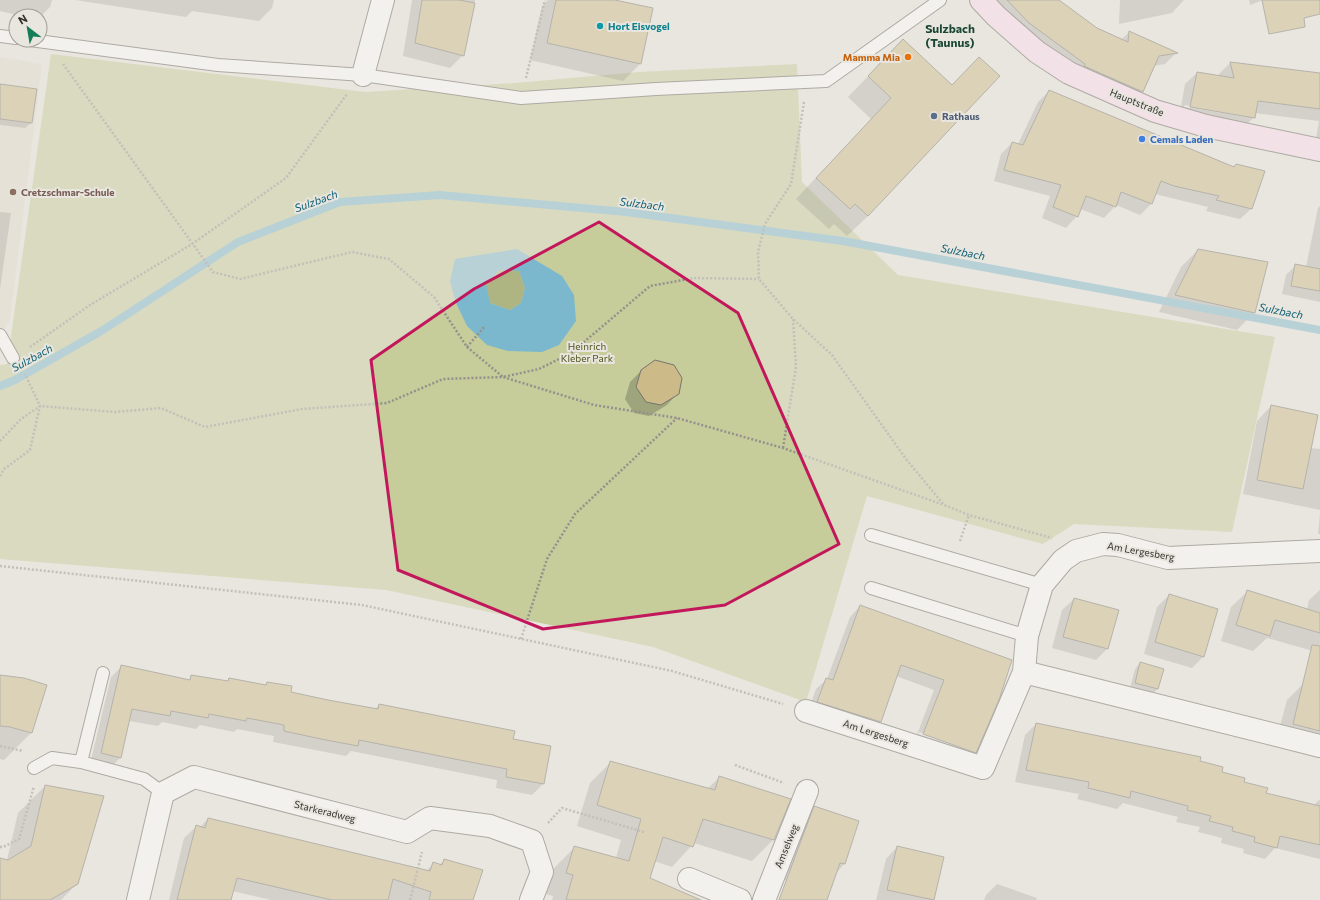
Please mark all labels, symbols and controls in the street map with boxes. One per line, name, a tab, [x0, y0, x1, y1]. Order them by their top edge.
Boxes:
north arrow	[8, 8, 48, 48]
text: N	[16, 11, 29, 27]
place label: Hort Eisvogel	[608, 20, 670, 32]
marker: Hort Eisvogel	[595, 21, 605, 31]
district label: Sulzbach (Taunus)	[925, 21, 975, 49]
place label: Mamma Mia	[843, 51, 900, 63]
marker: Mamma Mia	[903, 52, 913, 62]
street label: Hauptstraße	[1108, 86, 1166, 118]
place label: Rathaus	[942, 110, 980, 122]
marker: Rathaus	[929, 111, 939, 121]
place label: Cemals Laden	[1150, 133, 1214, 145]
marker: Cemals Laden	[1137, 134, 1147, 144]
place label: Cretzschmar-Schule	[21, 186, 114, 198]
marker: Cretzschmar-Schule	[8, 187, 18, 197]
water label: Sulzbach	[293, 187, 339, 214]
water label: Sulzbach	[619, 194, 665, 213]
water label: Sulzbach	[940, 241, 986, 262]
water label: Sulzbach	[1258, 300, 1304, 321]
park label: Heinrich Kleber Park	[561, 340, 614, 364]
water label: Sulzbach	[9, 341, 55, 374]
street label: Am Lergesberg	[1106, 539, 1176, 563]
street label: Am Lergesberg	[842, 717, 911, 749]
street label: Starkeradweg	[293, 798, 358, 825]
street label: Amselweg	[772, 822, 800, 870]

